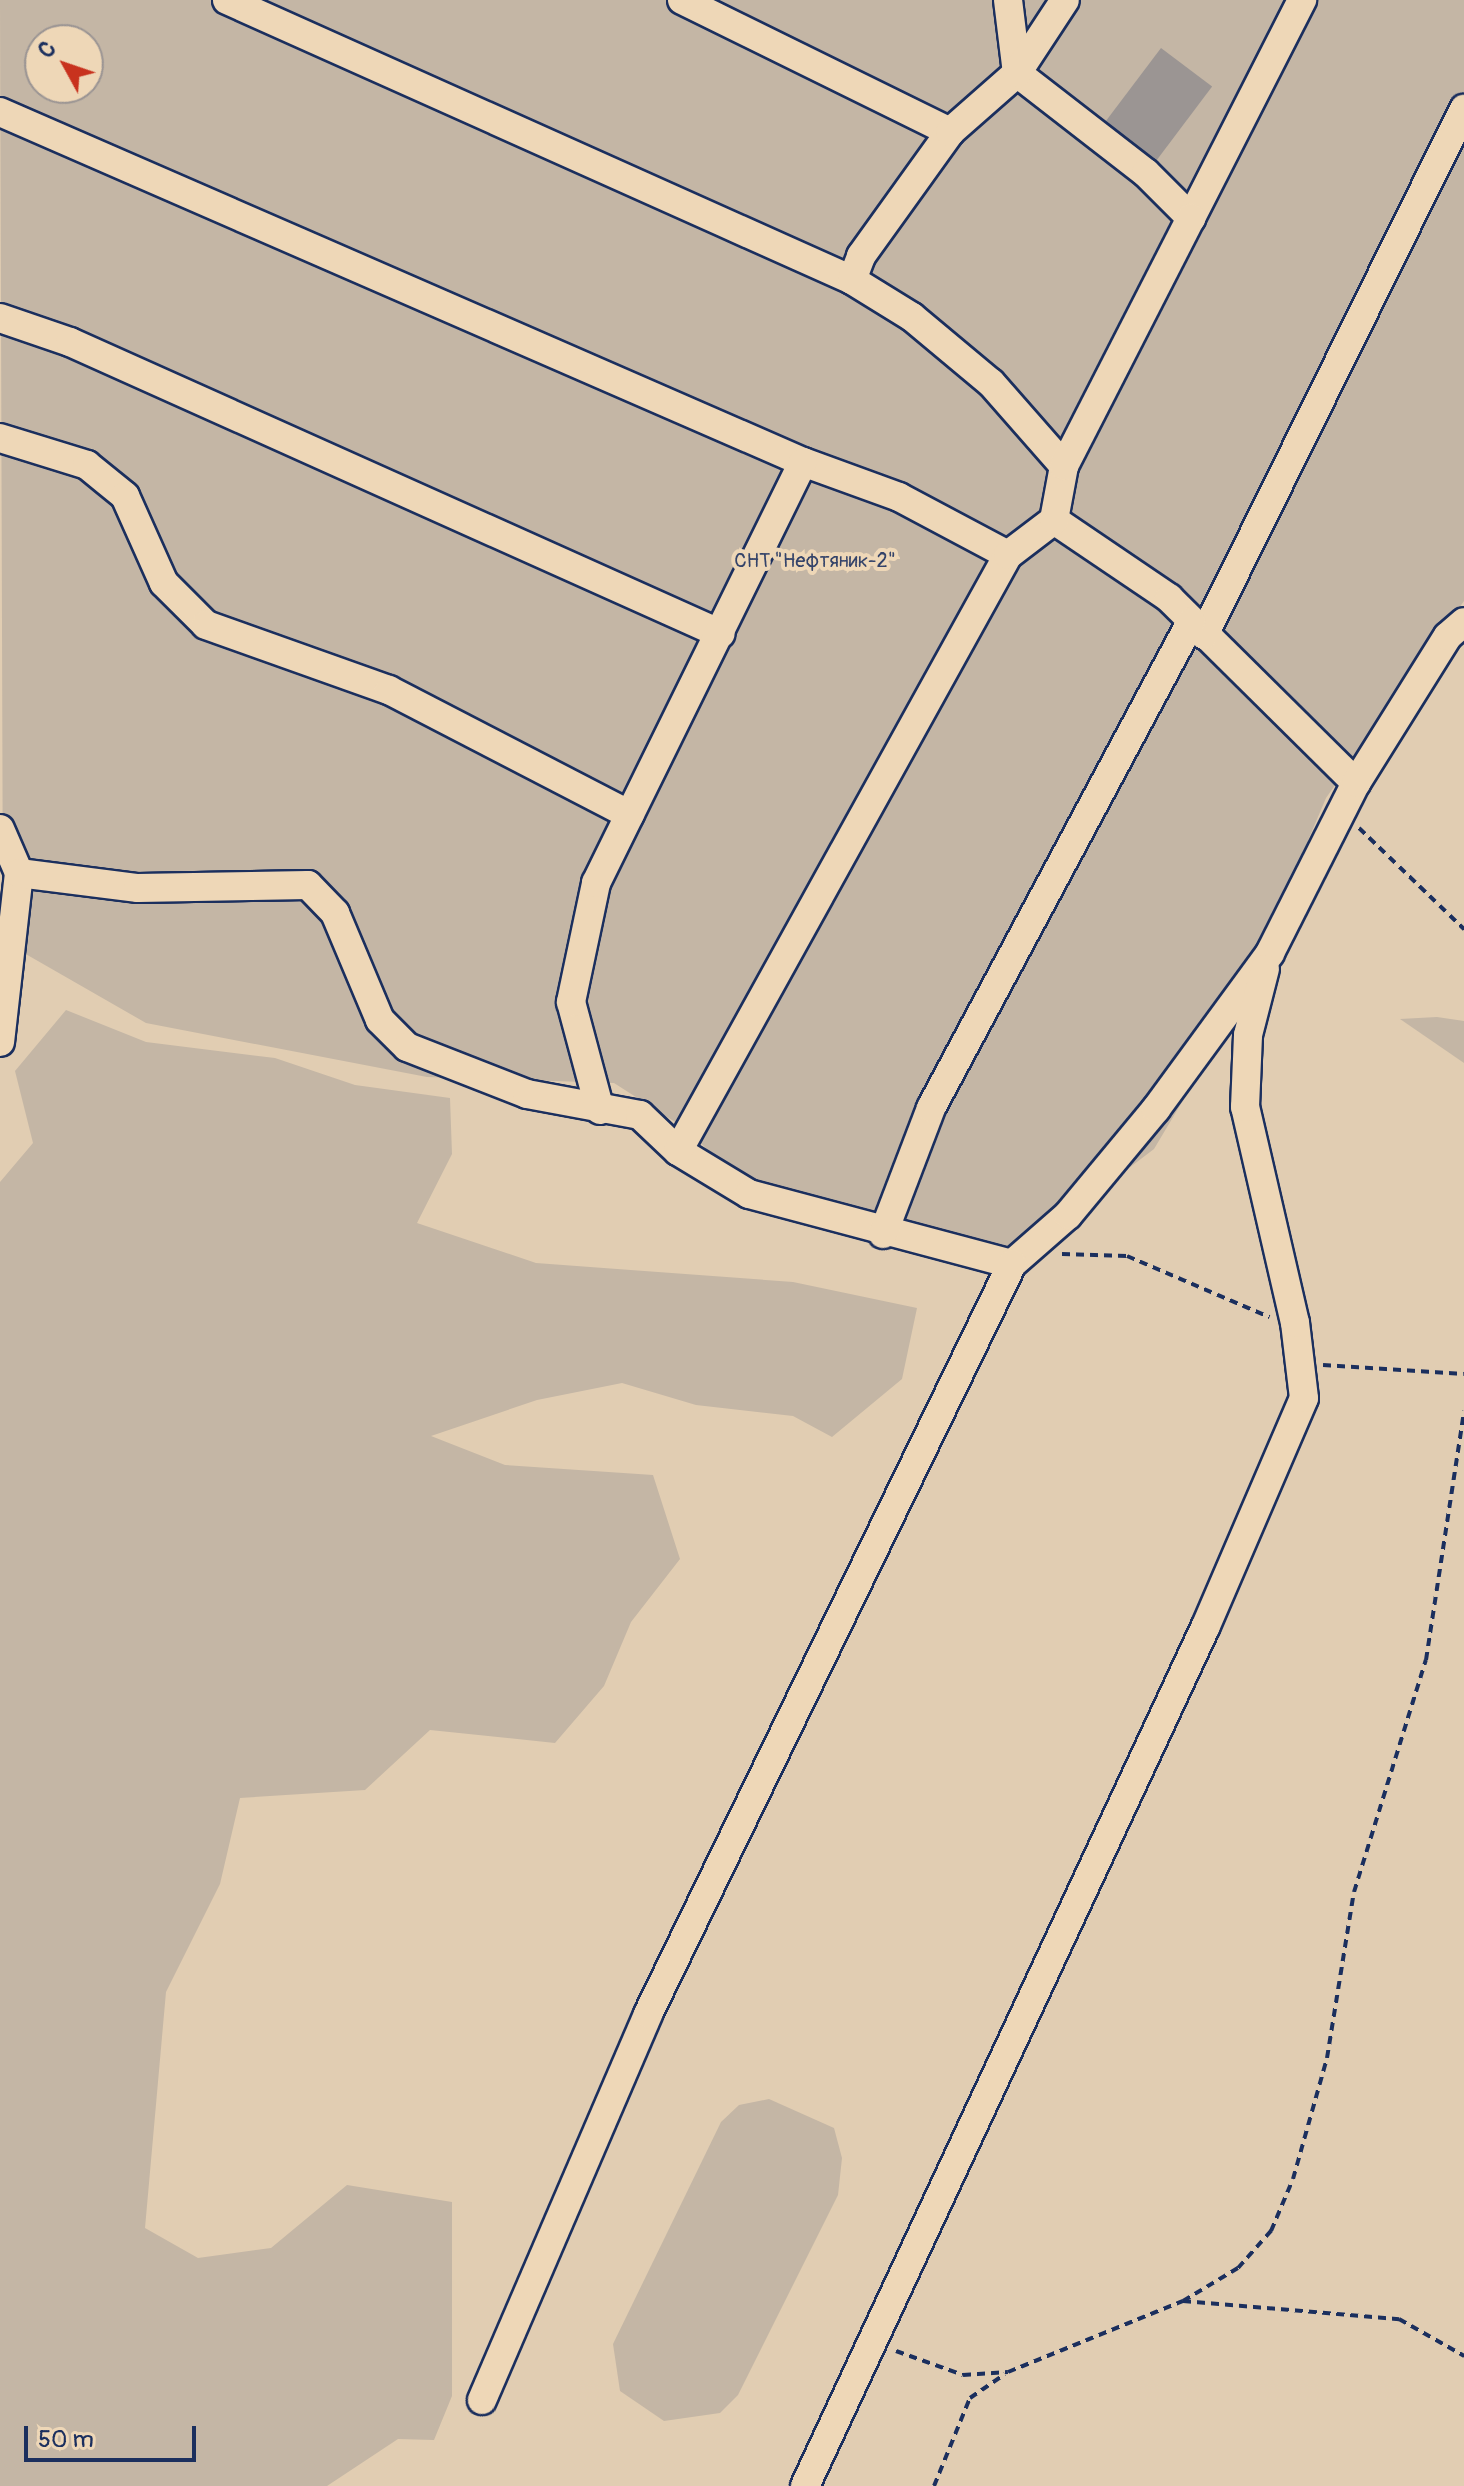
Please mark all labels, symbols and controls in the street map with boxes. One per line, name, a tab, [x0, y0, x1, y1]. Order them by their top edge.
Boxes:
north arrow	[24, 24, 104, 104]
text: С	[32, 36, 62, 64]
park label: СНТ "Нефтяник-2"	[734, 548, 896, 572]
scale bar	[28, 2410, 200, 2460]
text: 50 m	[38, 2425, 94, 2454]

